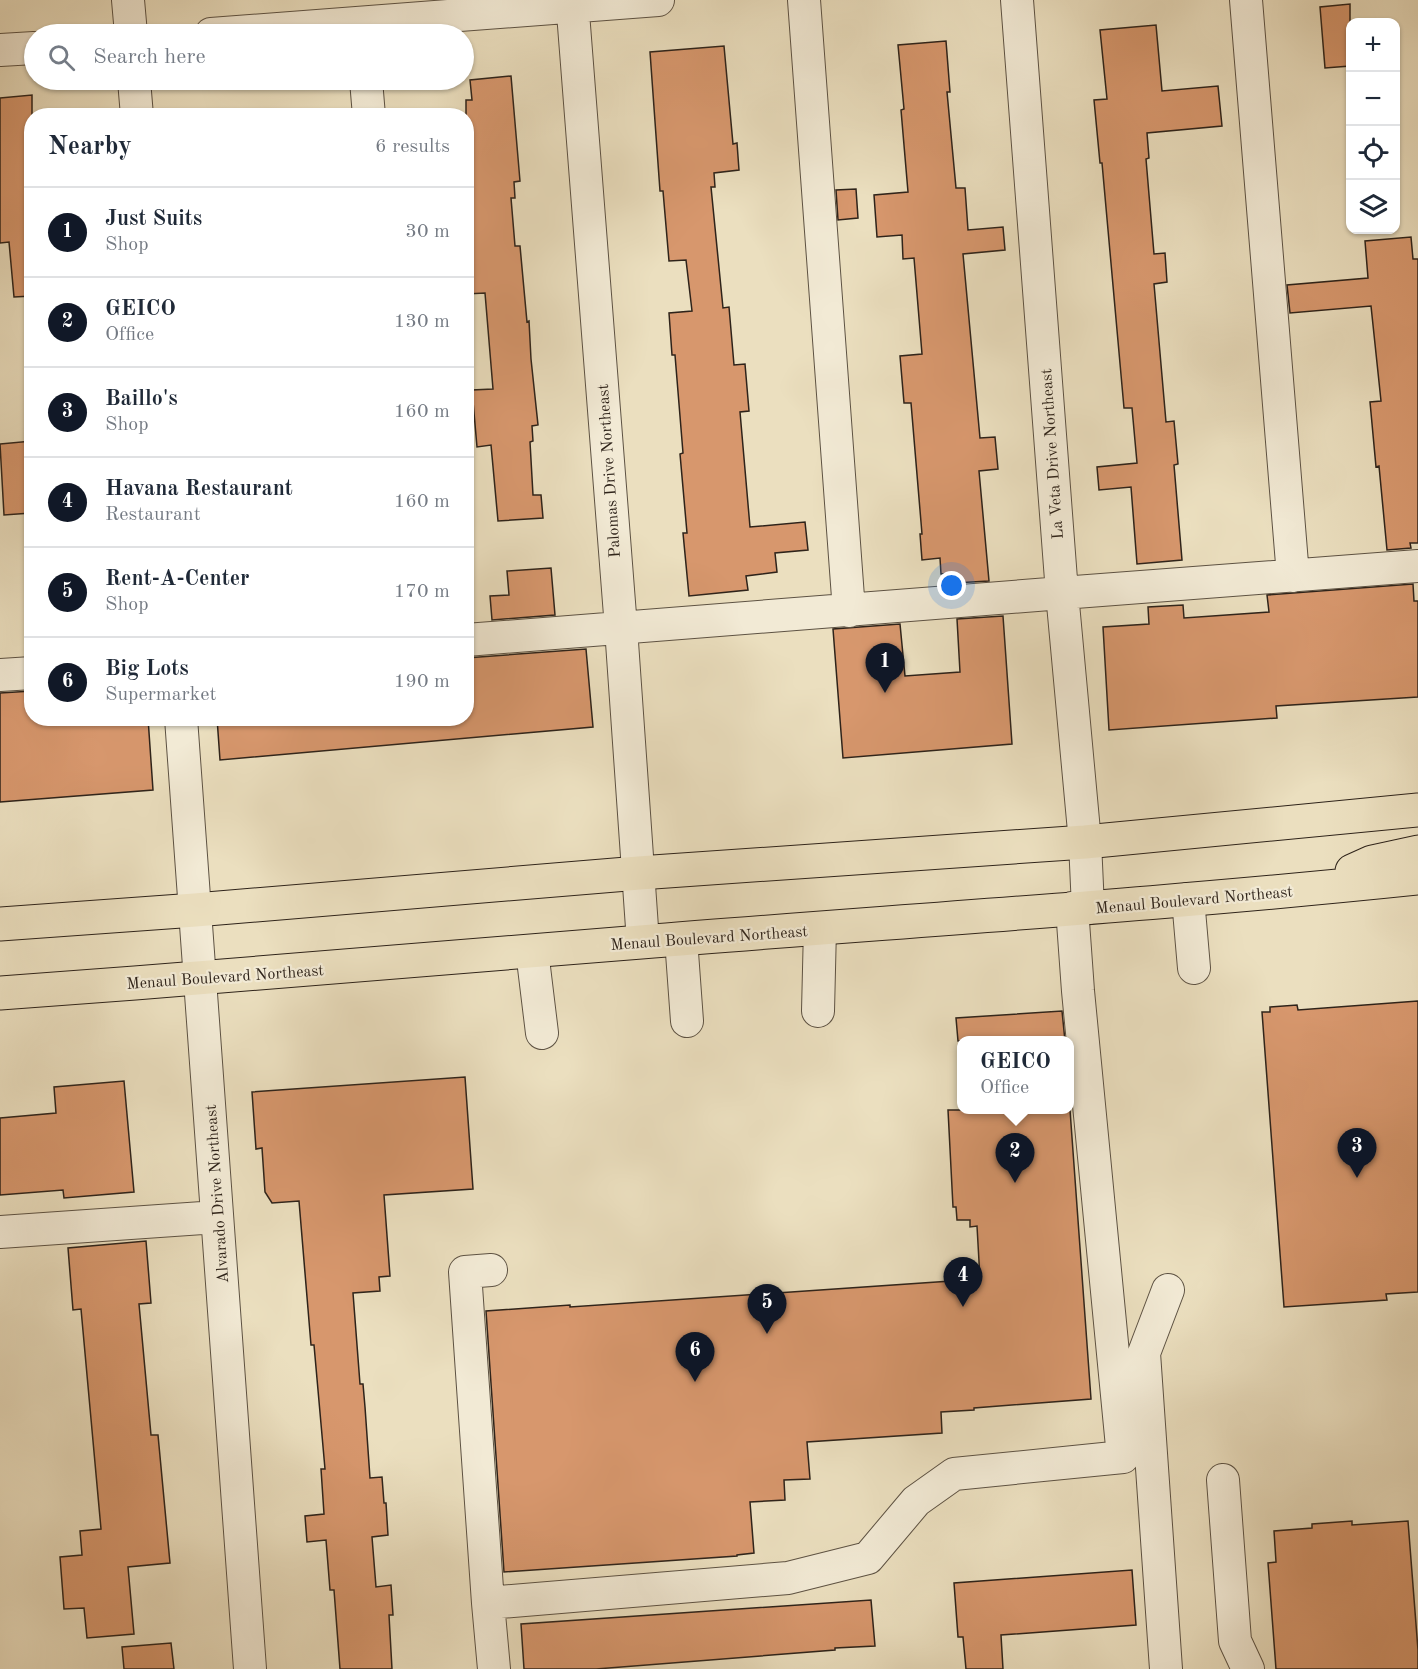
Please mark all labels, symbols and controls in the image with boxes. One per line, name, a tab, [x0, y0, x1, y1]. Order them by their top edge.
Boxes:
map controls	[1346, 18, 1400, 234]
button: +	[1346, 18, 1400, 72]
search box	[24, 24, 474, 90]
icon: search	[45, 41, 78, 74]
text: Search here	[93, 46, 206, 68]
button: −	[1346, 72, 1400, 126]
button: locate	[1346, 126, 1400, 180]
text: Nearby	[48, 134, 132, 160]
text: 6 results	[375, 137, 450, 157]
button: layers	[1346, 180, 1400, 234]
text: Just Suits	[105, 208, 202, 230]
text: 1	[62, 222, 73, 242]
text: 30 m	[405, 222, 450, 242]
text: Shop	[105, 235, 149, 255]
text: GEICO	[105, 298, 176, 320]
text: 2	[62, 312, 73, 332]
text: 130 m	[394, 312, 450, 332]
text: Office	[105, 325, 154, 345]
street label: La Veta Drive Northeast	[1039, 368, 1067, 540]
street label: Palomas Drive Northeast	[596, 383, 624, 558]
text: Baillo's	[105, 388, 178, 410]
text: 3	[62, 402, 73, 422]
text: 160 m	[394, 402, 450, 422]
text: Shop	[105, 415, 149, 435]
text: Havana Restaurant	[105, 478, 293, 500]
text: 4	[62, 492, 73, 512]
text: 160 m	[394, 492, 450, 512]
text: Restaurant	[105, 505, 201, 525]
text: Rent-A-Center	[105, 568, 250, 590]
your location	[937, 571, 966, 600]
text: 5	[62, 582, 73, 602]
text: 170 m	[394, 582, 450, 602]
text: Shop	[105, 595, 149, 615]
pin: 1	[866, 644, 904, 693]
text: Big Lots	[105, 658, 189, 680]
text: 6	[62, 672, 73, 692]
text: 190 m	[394, 672, 450, 692]
text: Supermarket	[105, 685, 216, 705]
street label: Menaul Boulevard Northeast	[1095, 884, 1294, 918]
street label: Menaul Boulevard Northeast	[610, 924, 809, 954]
street label: Menaul Boulevard Northeast	[126, 963, 325, 993]
popup	[957, 1036, 1074, 1114]
text: GEICO	[980, 1051, 1051, 1073]
text: Office	[980, 1078, 1029, 1098]
street label: Alvarado Drive Northeast	[204, 1103, 232, 1284]
pin: 3	[1338, 1128, 1376, 1178]
pin: 2	[996, 1134, 1034, 1183]
pin: 4	[944, 1258, 982, 1307]
pin: 5	[748, 1284, 786, 1334]
pin: 6	[676, 1332, 714, 1382]

